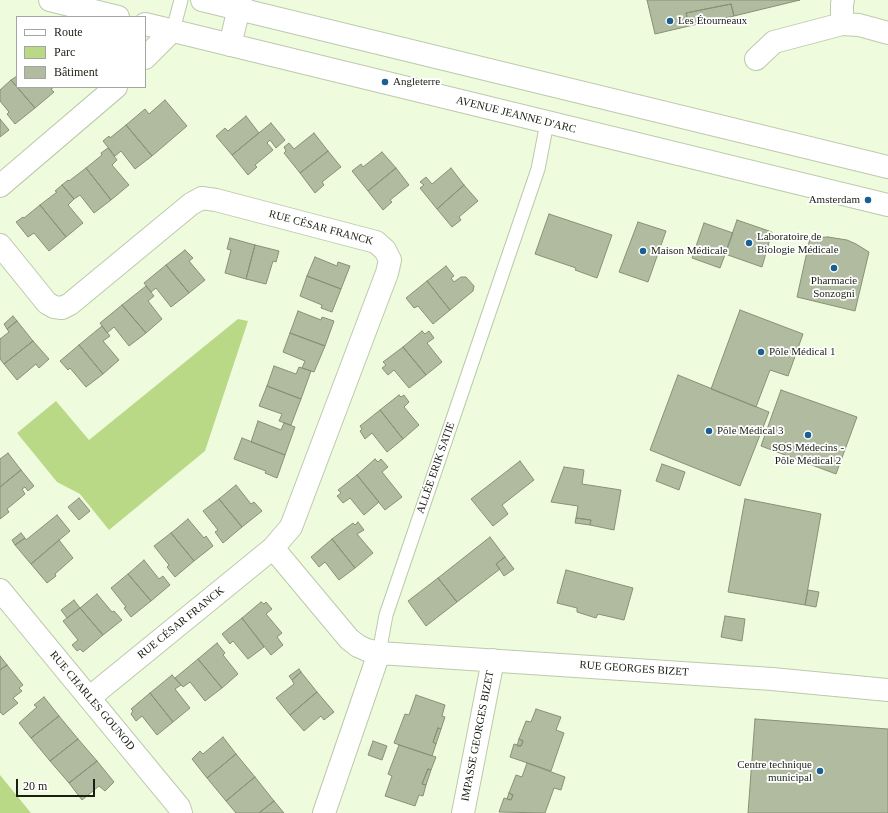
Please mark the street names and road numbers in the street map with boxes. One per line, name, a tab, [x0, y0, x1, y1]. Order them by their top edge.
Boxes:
street label: AVENUE JEANNE D'ARC	[455, 94, 577, 136]
street label: RUE CÉSAR FRANCK	[267, 208, 375, 248]
street label: ALLÉE ERIK SATIE	[414, 421, 458, 515]
street label: RUE CÉSAR FRANCK	[135, 584, 227, 662]
street label: RUE CHARLES GOUNOD	[47, 649, 137, 753]
street label: RUE GEORGES BIZET	[579, 659, 689, 679]
street label: IMPASSE GEORGES BIZET	[459, 670, 497, 802]

